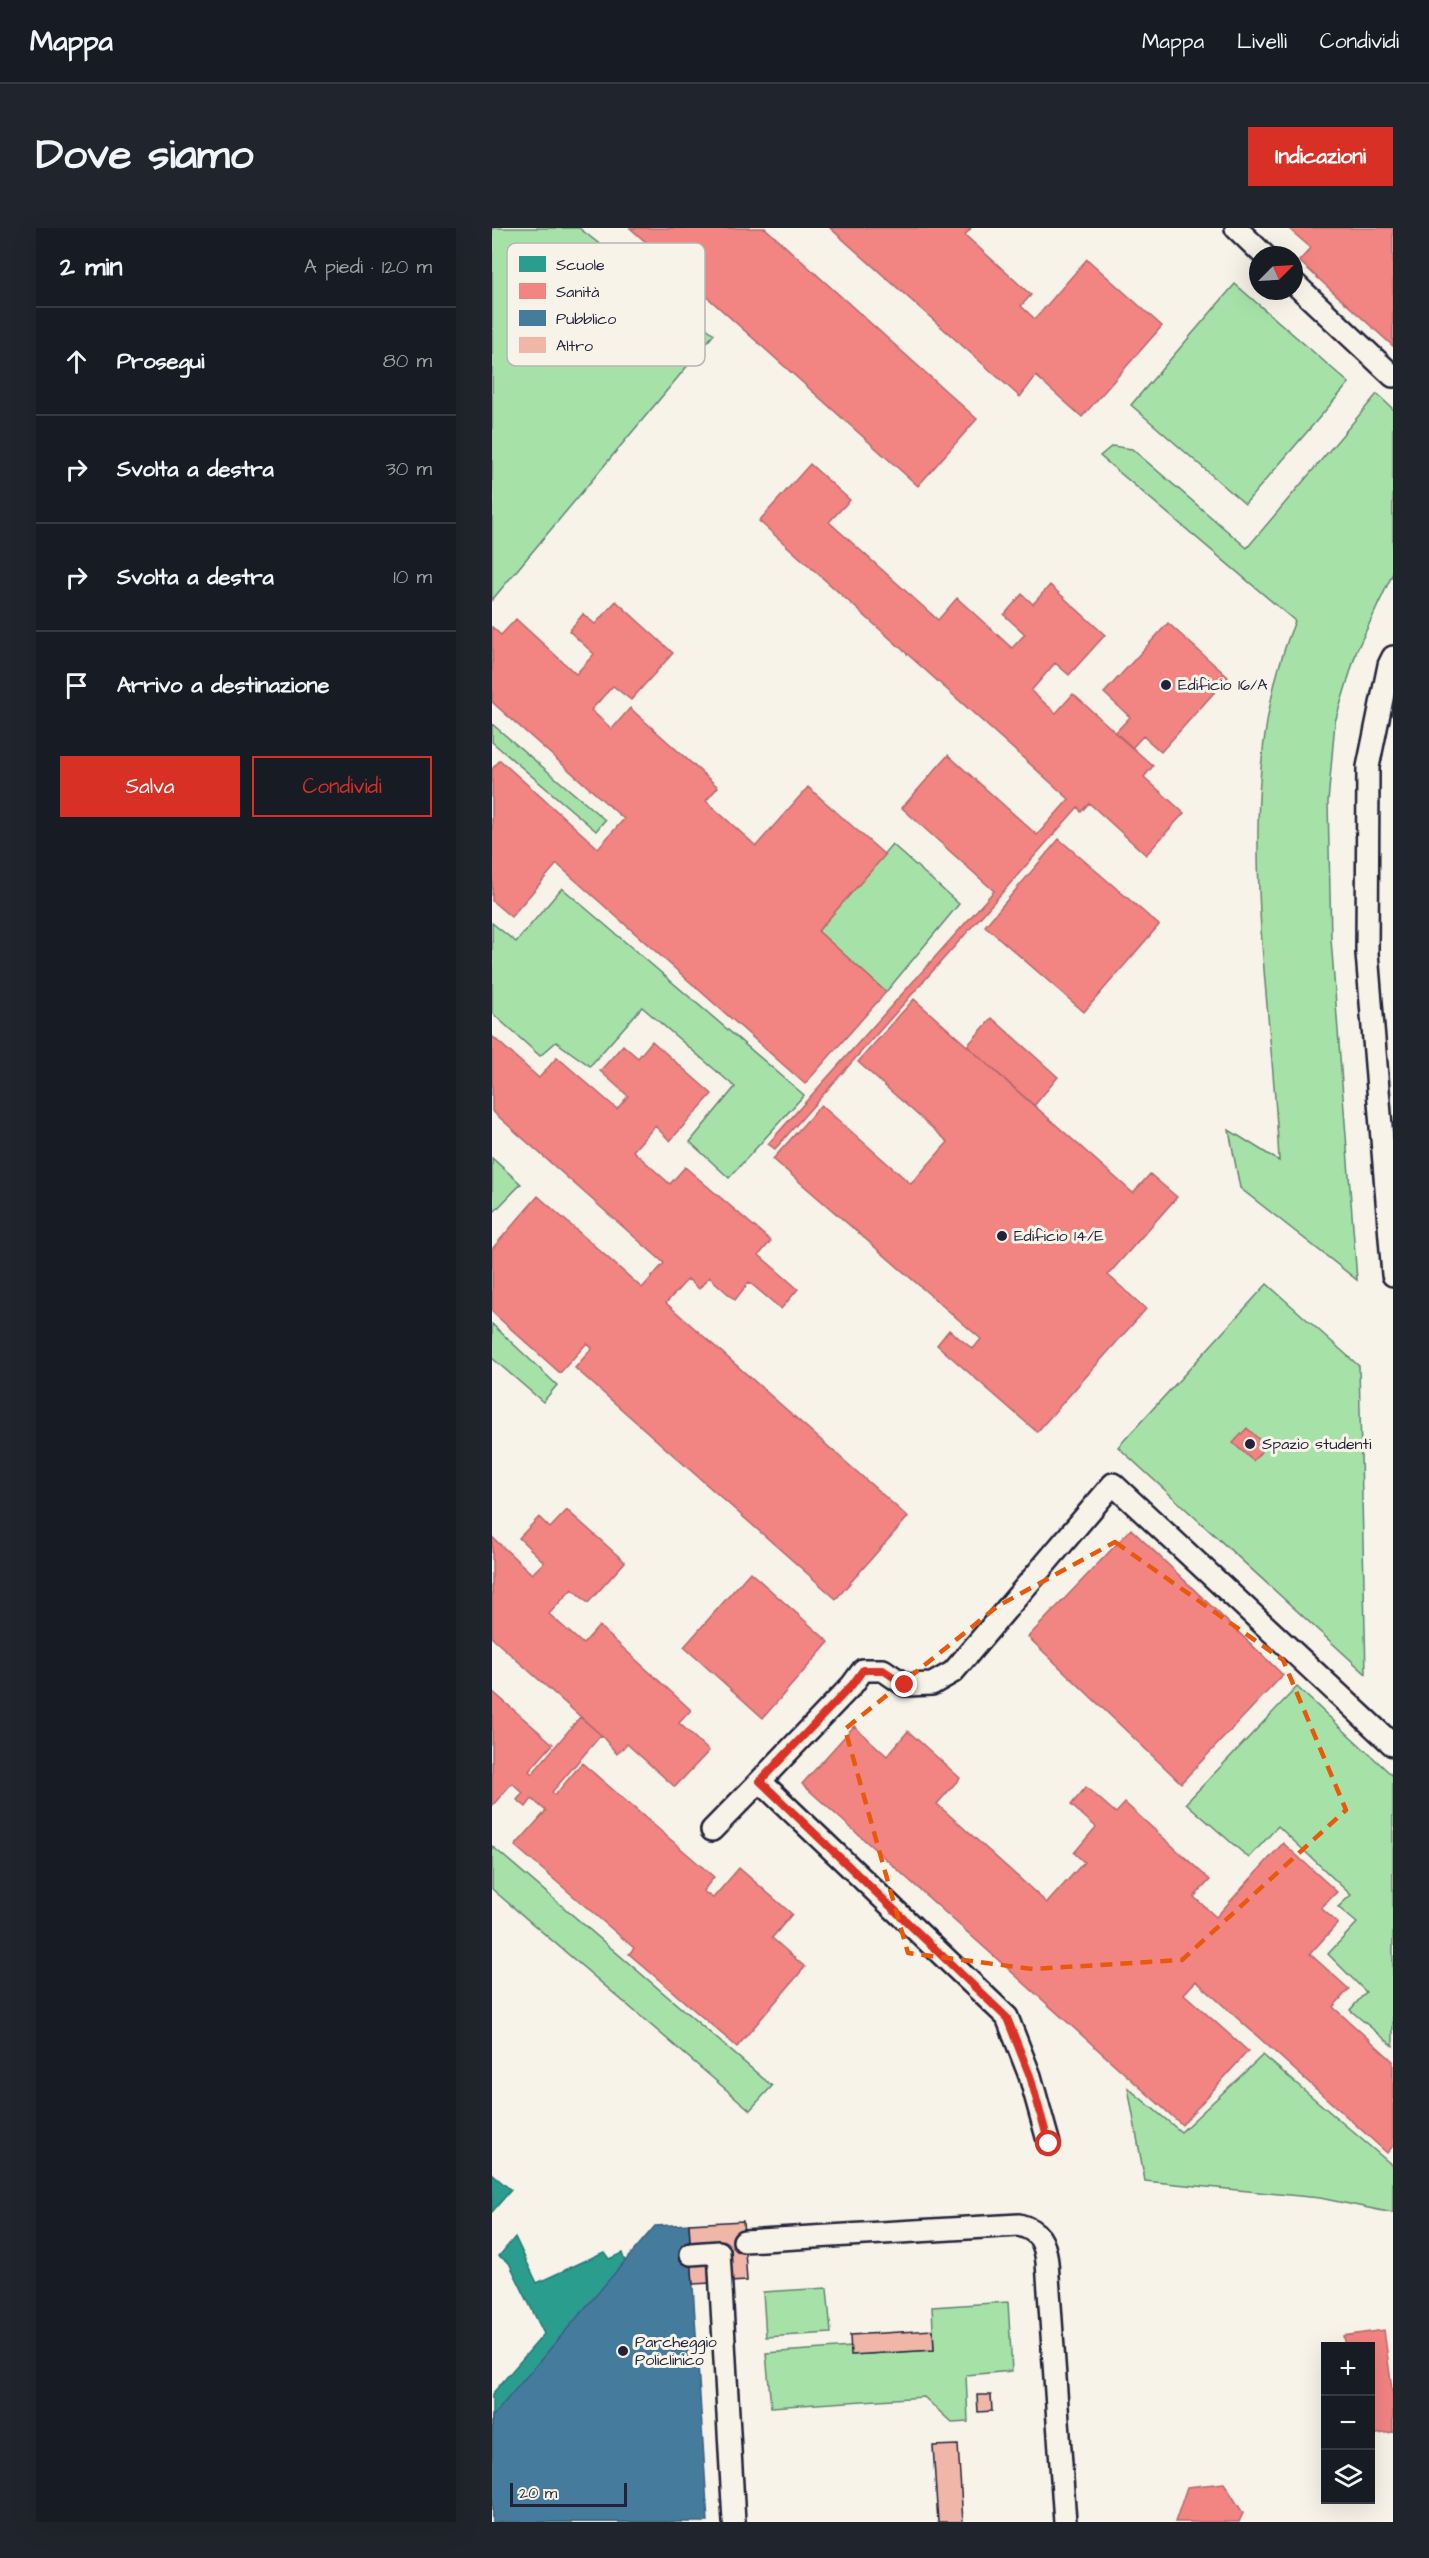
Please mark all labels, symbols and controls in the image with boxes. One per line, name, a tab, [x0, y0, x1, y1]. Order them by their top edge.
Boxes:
text: Mappa	[30, 22, 113, 61]
text: Mappa	[1142, 27, 1204, 56]
text: Livelli	[1237, 27, 1287, 56]
text: Condividi	[1320, 27, 1399, 56]
text: Dove siamo	[36, 127, 253, 185]
button: Indicazioni	[1248, 127, 1393, 186]
legend	[507, 243, 705, 366]
north arrow	[1249, 246, 1303, 300]
text: 2 min	[60, 249, 122, 285]
text: A piedi · 120 m	[304, 253, 432, 281]
text: Scuole	[556, 254, 605, 276]
text: Sanità	[556, 281, 599, 303]
text: Pubblico	[556, 308, 616, 330]
text: Altro	[556, 335, 593, 357]
icon: ahead	[60, 345, 93, 378]
text: Prosegui	[117, 346, 204, 377]
text: 80 m	[383, 347, 432, 375]
icon: right	[60, 453, 93, 486]
text: Svolta a destra	[117, 454, 274, 485]
text: 30 m	[386, 455, 432, 483]
icon: right	[60, 561, 93, 594]
text: Svolta a destra	[117, 562, 274, 593]
text: 10 m	[393, 563, 432, 591]
icon: arrive	[60, 669, 93, 702]
text: Arrivo a destinazione	[117, 670, 329, 701]
place label: Edificio 16/A	[1178, 674, 1268, 696]
marker: Edificio 16/A	[1159, 678, 1173, 692]
button: Salva	[60, 756, 240, 817]
button: Condividi	[252, 756, 432, 817]
place label: Edificio 14/E	[1014, 1225, 1104, 1247]
marker: Edificio 14/E	[995, 1229, 1009, 1243]
place label: Spazio studenti	[1262, 1433, 1372, 1455]
marker: Spazio studenti	[1243, 1437, 1257, 1451]
route end	[891, 1671, 917, 1697]
route start	[1035, 2130, 1061, 2156]
place label: Parcheggio Policlinico	[635, 2331, 717, 2371]
map controls	[1321, 2342, 1375, 2504]
button: +	[1321, 2342, 1375, 2396]
marker: Parcheggio Policlinico	[616, 2344, 630, 2358]
button: −	[1321, 2396, 1375, 2450]
button: layers	[1321, 2450, 1375, 2504]
scale bar	[510, 2480, 627, 2508]
text: 20 m	[519, 2482, 557, 2504]

